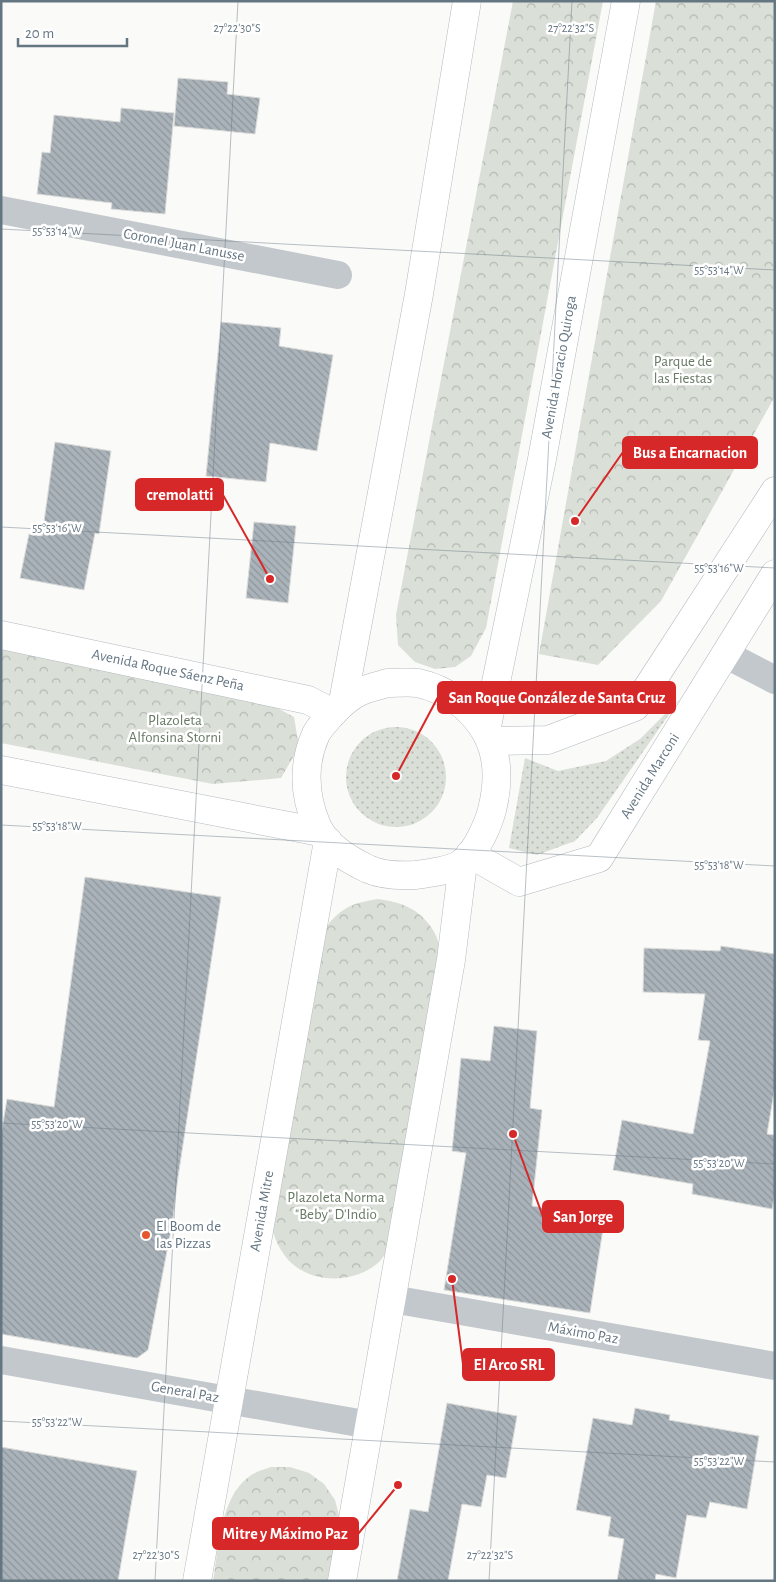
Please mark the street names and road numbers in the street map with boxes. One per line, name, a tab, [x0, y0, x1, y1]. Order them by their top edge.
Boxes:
street label: Coronel Juan Lanusse	[122, 226, 246, 264]
street label: Avenida Horacio Quiroga	[539, 294, 579, 440]
street label: Avenida Roque Sáenz Peña	[90, 646, 246, 694]
street label: Avenida Marconi	[618, 731, 682, 821]
street label: Avenida Mitre	[247, 1169, 277, 1253]
street label: Máximo Paz	[547, 1319, 619, 1347]
street label: General Paz	[150, 1379, 220, 1405]

